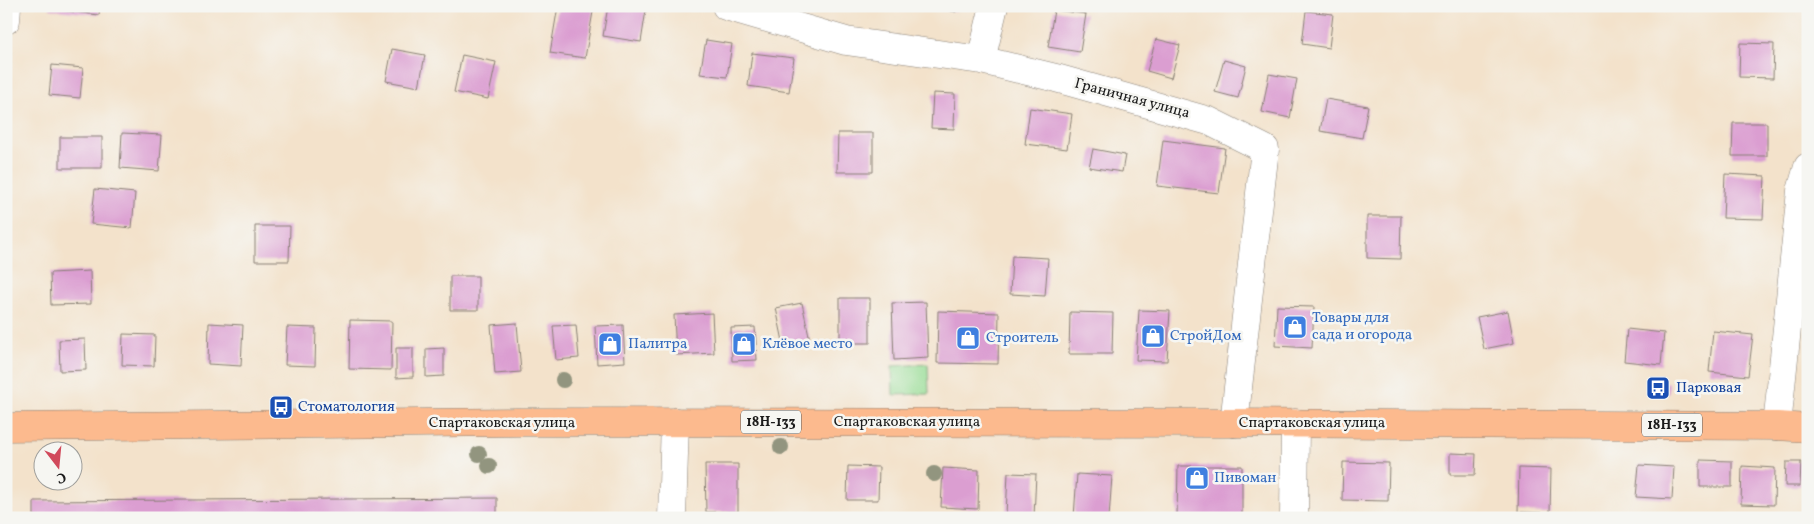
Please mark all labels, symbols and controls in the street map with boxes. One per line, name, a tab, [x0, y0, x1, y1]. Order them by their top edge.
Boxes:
street label: Граничная улица	[1072, 73, 1192, 125]
place label: Товары для сада и огорода	[1312, 308, 1412, 346]
shop icon: Товары для сада и огорода	[1282, 314, 1308, 340]
shop icon: СтройДом	[1140, 323, 1166, 349]
shop icon: Строитель	[955, 325, 981, 351]
place label: СтройДом	[1170, 326, 1241, 347]
place label: Строитель	[986, 328, 1059, 349]
shop icon: Палитра	[597, 331, 623, 357]
shop icon: Клёвое место	[731, 331, 757, 357]
place label: Палитра	[628, 334, 687, 355]
place label: Клёвое место	[762, 334, 853, 355]
bus stop icon: Парковая	[1645, 375, 1671, 401]
place label: Парковая	[1676, 378, 1742, 399]
bus stop icon: Стоматология	[268, 394, 294, 420]
place label: Стоматология	[298, 397, 395, 418]
road number: 18Н-133	[741, 411, 801, 434]
street label: Спартаковская улица	[834, 412, 980, 433]
street label: Спартаковская улица	[429, 413, 575, 434]
street label: Спартаковская улица	[1239, 413, 1385, 434]
road number: 18Н-133	[1642, 414, 1702, 436]
north arrow	[32, 442, 82, 492]
shop icon: Пивоман	[1184, 465, 1210, 491]
text: С	[54, 467, 68, 487]
place label: Пивоман	[1214, 468, 1277, 489]

